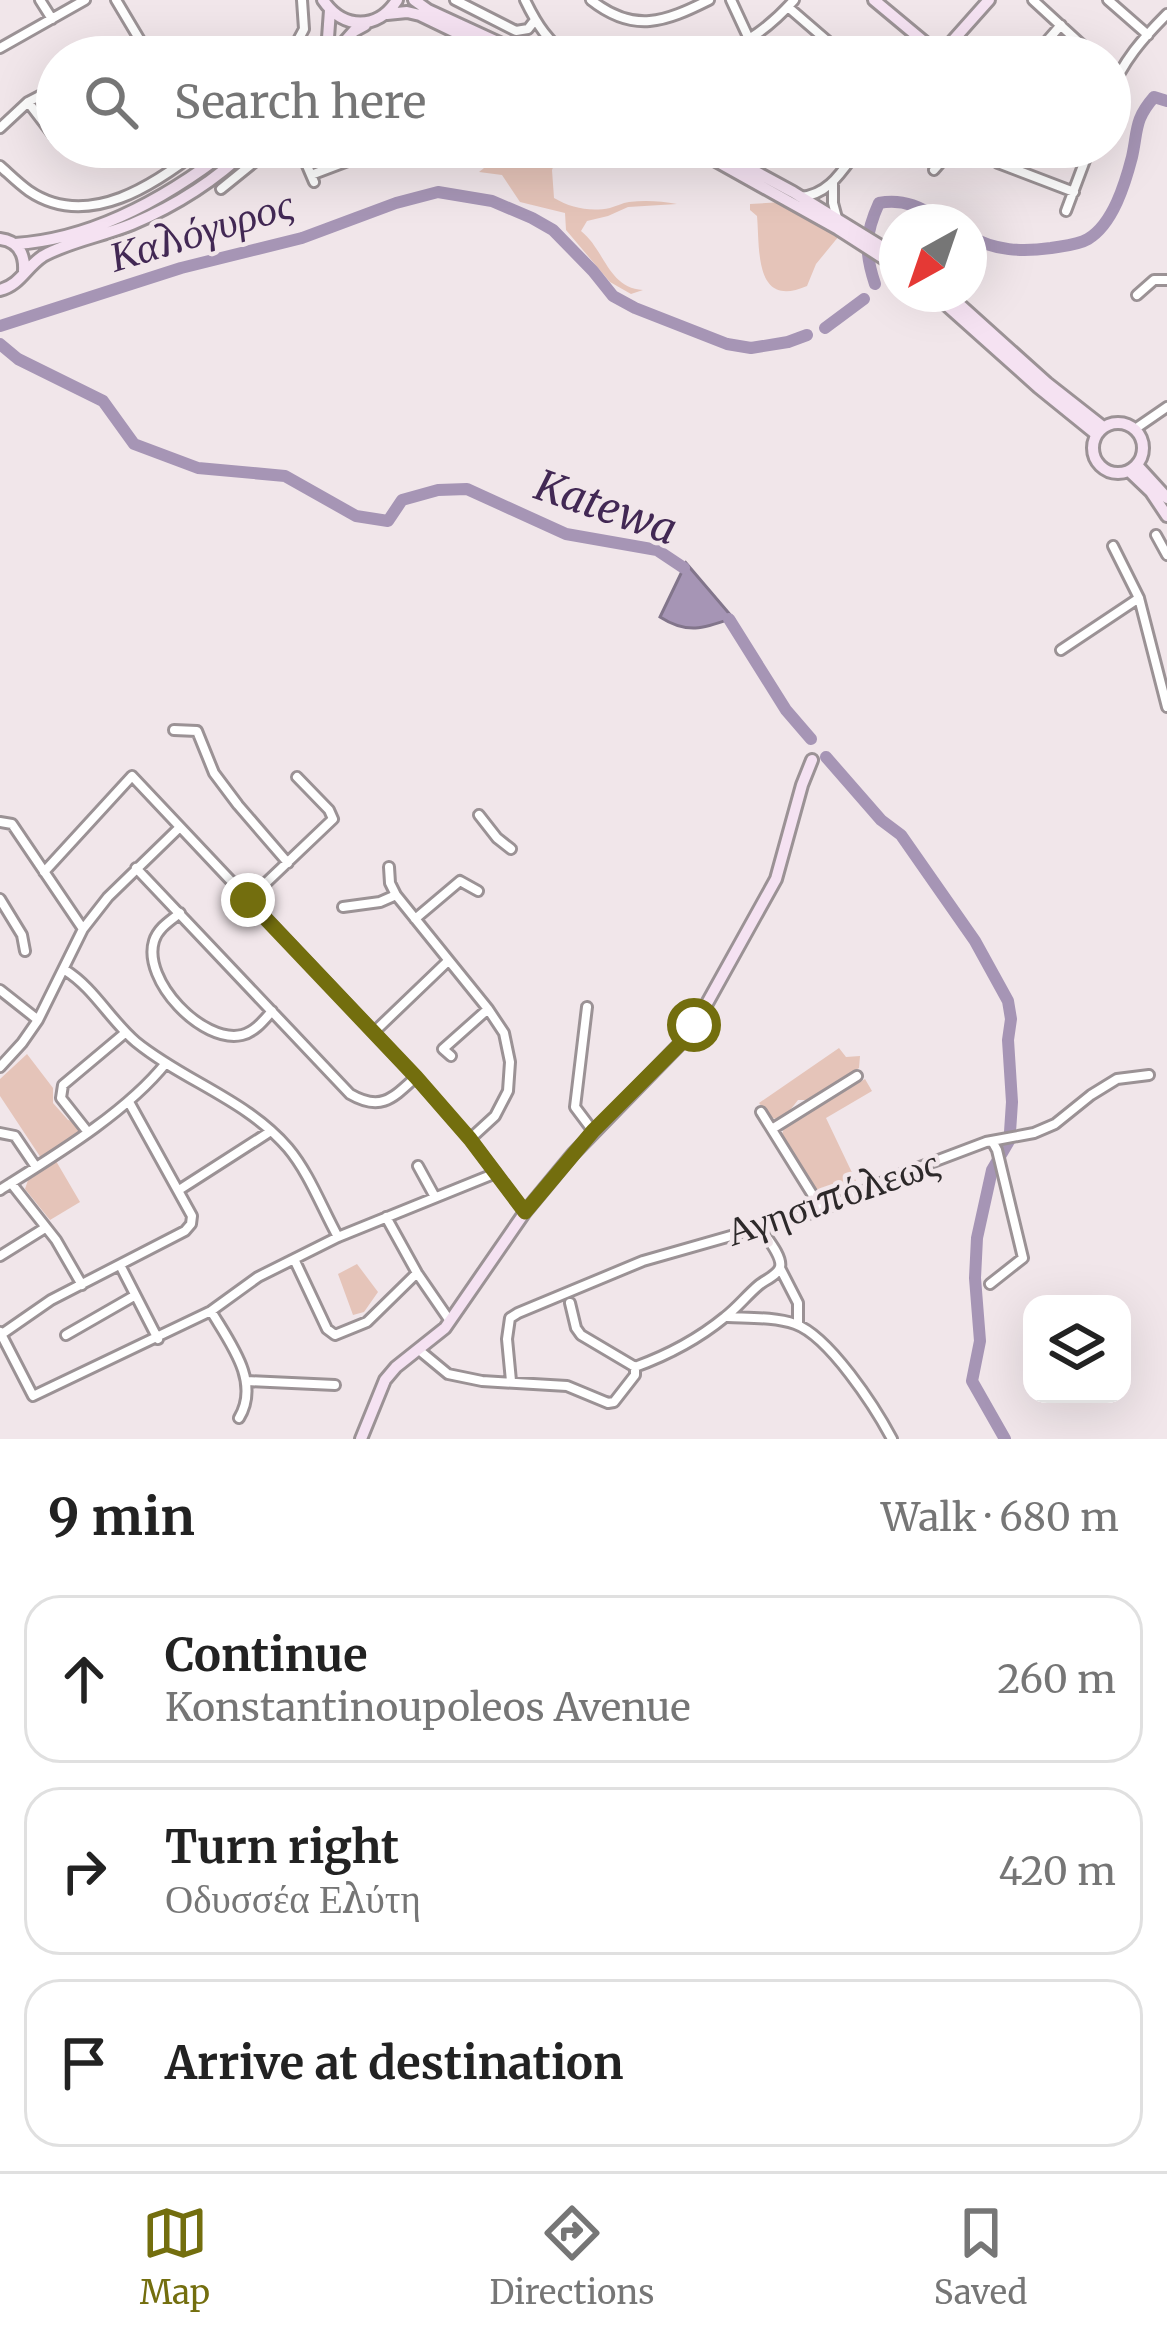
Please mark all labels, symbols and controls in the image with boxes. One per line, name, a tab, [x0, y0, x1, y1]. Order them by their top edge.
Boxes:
search box	[36, 36, 1131, 168]
icon: search	[78, 69, 144, 135]
text: Search here	[174, 74, 426, 130]
water label: Καλόγυρος	[102, 177, 300, 283]
north arrow	[879, 204, 987, 312]
water label: Katewa	[528, 458, 684, 555]
route end	[221, 873, 275, 927]
route start	[667, 998, 721, 1052]
street label: Αγησιπόλεως	[719, 1138, 945, 1257]
map controls	[1023, 1295, 1131, 1403]
button: layers	[1023, 1295, 1131, 1403]
text: 9 min	[48, 1485, 195, 1549]
text: Walk · 680 m	[881, 1493, 1119, 1542]
text: Continue	[165, 1627, 367, 1683]
icon: ahead	[51, 1646, 117, 1712]
text: 260 m	[997, 1655, 1116, 1704]
text: Konstantinoupoleos Avenue	[165, 1683, 691, 1732]
text: Turn right	[165, 1819, 399, 1875]
icon: right	[51, 1838, 117, 1904]
text: 420 m	[998, 1847, 1116, 1896]
text: Οδυσσέα Ελύτη	[165, 1875, 421, 1924]
icon: arrive	[51, 2030, 117, 2096]
text: Arrive at destination	[165, 2035, 623, 2091]
tab: Map	[140, 2200, 210, 2313]
tab: Directions	[489, 2200, 654, 2313]
tab: Saved	[934, 2200, 1027, 2313]

